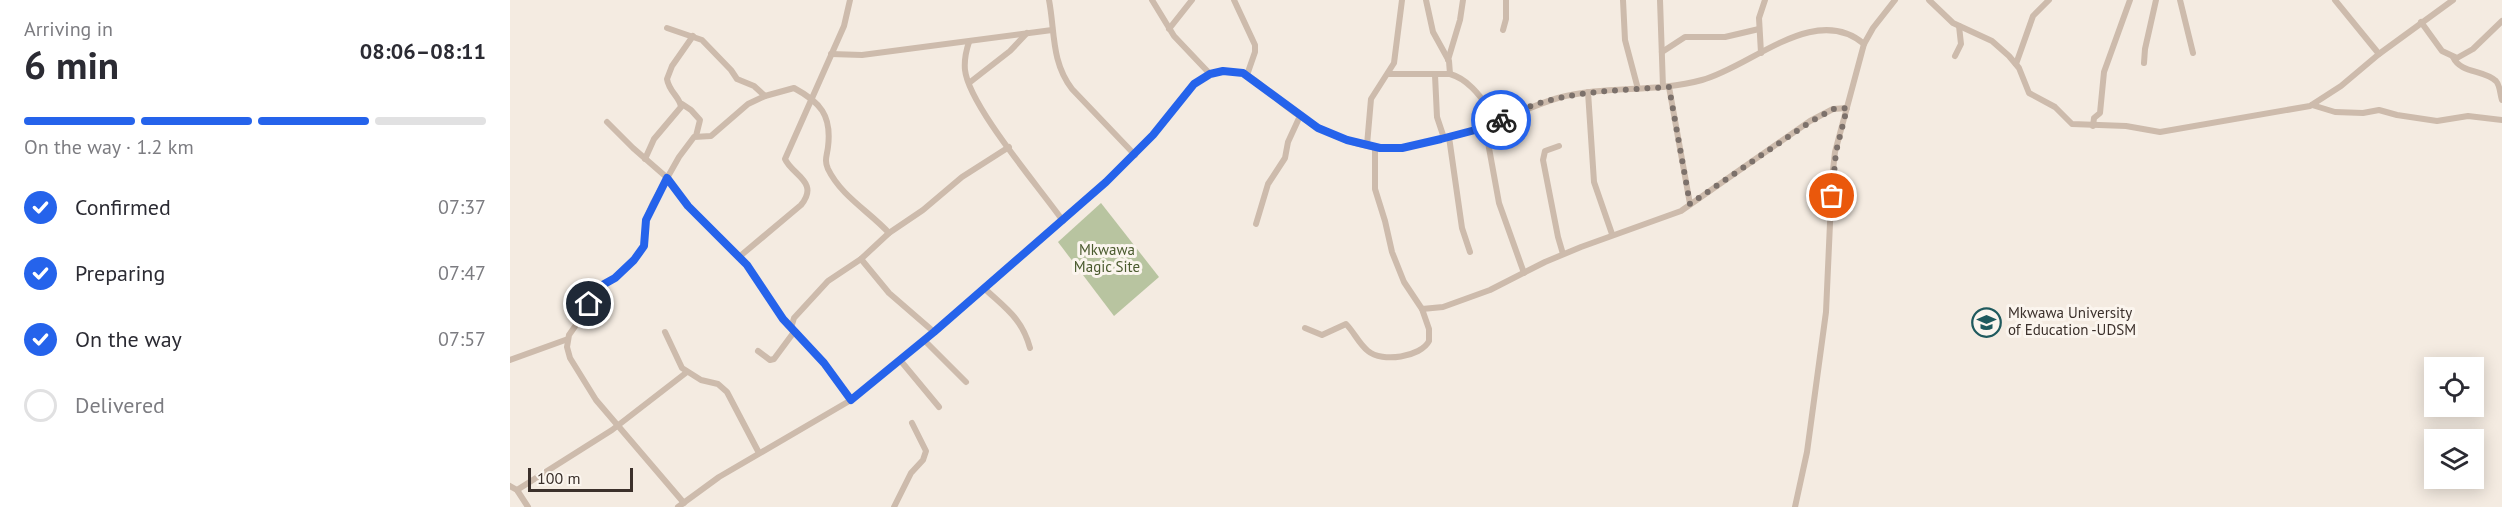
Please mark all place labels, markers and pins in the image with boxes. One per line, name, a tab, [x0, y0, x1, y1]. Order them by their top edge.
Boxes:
pin	[1806, 170, 1857, 221]
pin	[563, 278, 614, 329]
place label: Mkwawa University of Education -UDSM	[2008, 303, 2136, 339]
school or university icon: Mkwawa University of Education -UDSM	[1971, 306, 2003, 338]

